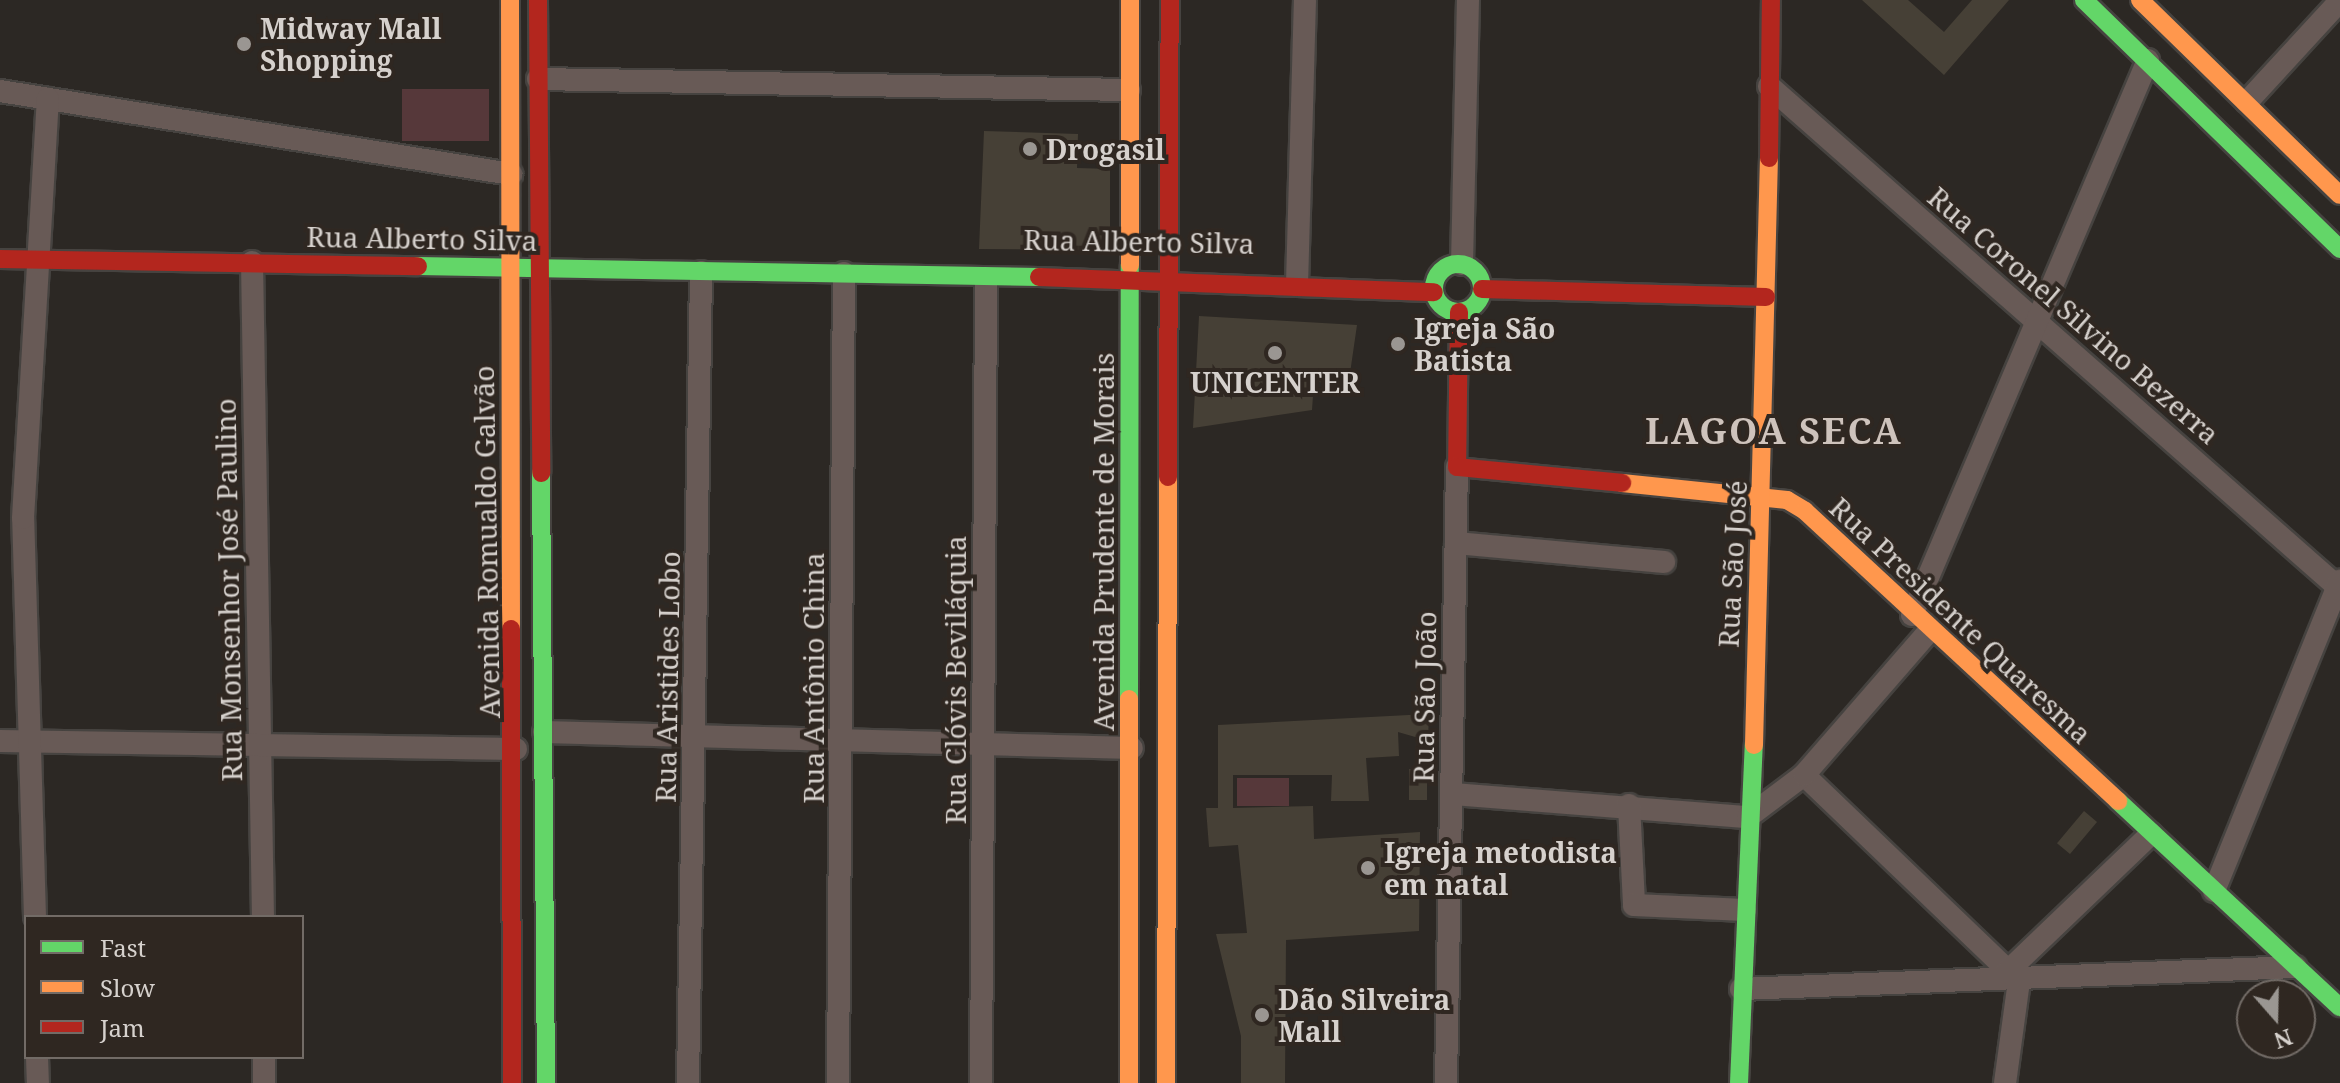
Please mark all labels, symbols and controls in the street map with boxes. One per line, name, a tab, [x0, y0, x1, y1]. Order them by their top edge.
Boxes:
place label: Midway Mall Shopping	[260, 11, 442, 77]
marker: Midway Mall Shopping	[235, 35, 253, 53]
place label: Drogasil	[1046, 132, 1165, 166]
marker: Drogasil	[1021, 140, 1039, 158]
street label: Rua Coronel Silvino Bezerra	[1922, 179, 2226, 451]
street label: Rua Alberto Silva	[306, 219, 538, 257]
street label: Rua Alberto Silva	[1023, 222, 1255, 260]
place label: Igreja São Batista	[1414, 311, 1556, 377]
marker: Igreja São Batista	[1389, 335, 1407, 353]
marker: UNICENTER	[1266, 344, 1284, 362]
street label: Avenida Prudente de Morais	[1086, 353, 1120, 731]
street label: Avenida Romualdo Galvão	[466, 365, 506, 719]
place label: UNICENTER	[1190, 365, 1360, 399]
street label: Rua Monsenhor José Paulino	[208, 398, 248, 782]
district label: LAGOA SECA	[1645, 409, 1903, 453]
street label: Rua São José	[1711, 480, 1753, 648]
street label: Rua Presidente Quaresma	[1823, 490, 2099, 750]
street label: Rua Clóvis Beviláquia	[938, 536, 972, 824]
street label: Rua Aristides Lobo	[648, 551, 686, 803]
street label: Rua Antônio China	[796, 552, 830, 804]
street label: Rua São João	[1406, 611, 1442, 783]
place label: Igreja metodista em natal	[1384, 835, 1617, 901]
marker: Igreja metodista em natal	[1359, 859, 1377, 877]
legend	[24, 915, 304, 1059]
text: Fast	[100, 931, 146, 964]
text: Slow	[100, 971, 155, 1004]
north arrow	[2236, 979, 2316, 1059]
place label: Dão Silveira Mall	[1278, 982, 1450, 1048]
marker: Dão Silveira Mall	[1253, 1006, 1271, 1024]
text: Jam	[100, 1011, 145, 1044]
text: N	[2270, 1023, 2297, 1057]

